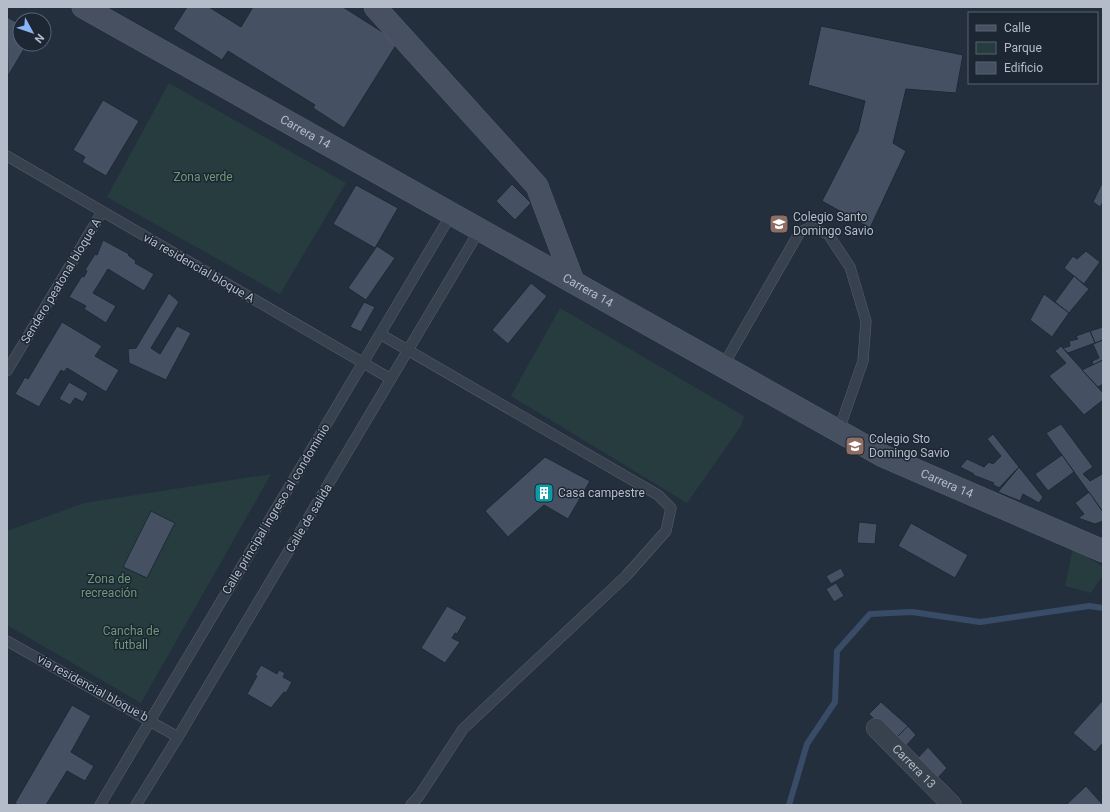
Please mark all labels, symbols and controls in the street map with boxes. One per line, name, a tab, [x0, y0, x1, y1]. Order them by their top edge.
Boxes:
north arrow	[12, 12, 52, 52]
legend	[968, 12, 1098, 84]
text: Calle	[1004, 21, 1031, 35]
text: N	[32, 31, 47, 45]
text: Parque	[1004, 41, 1042, 55]
text: Edificio	[1004, 61, 1043, 75]
street label: Carrera 14	[278, 112, 333, 152]
park label: Zona verde	[173, 170, 233, 184]
place label: Colegio Santo Domingo Savio	[793, 210, 874, 238]
school or university icon: Colegio Santo Domingo Savio	[768, 213, 790, 235]
street label: Sendero peatonal bloque A	[18, 216, 104, 346]
street label: via residencial bloque A	[141, 230, 257, 306]
street label: Carrera 14	[560, 271, 616, 310]
street label: Calle principal ingreso al condominio	[219, 421, 333, 597]
place label: Colegio Sto Domingo Savio	[869, 432, 950, 460]
school or university icon: Colegio Sto Domingo Savio	[844, 435, 866, 457]
street label: Carrera 14	[919, 466, 975, 501]
street label: Calle de salida	[283, 481, 335, 555]
building icon: Casa campestre	[533, 482, 555, 504]
place label: Casa campestre	[558, 486, 645, 500]
park label: Zona de recreación	[81, 572, 137, 600]
park label: Cancha de futball	[103, 624, 159, 652]
street label: via residencial bloque b	[35, 652, 151, 725]
street label: Carrera 13	[889, 742, 938, 791]

